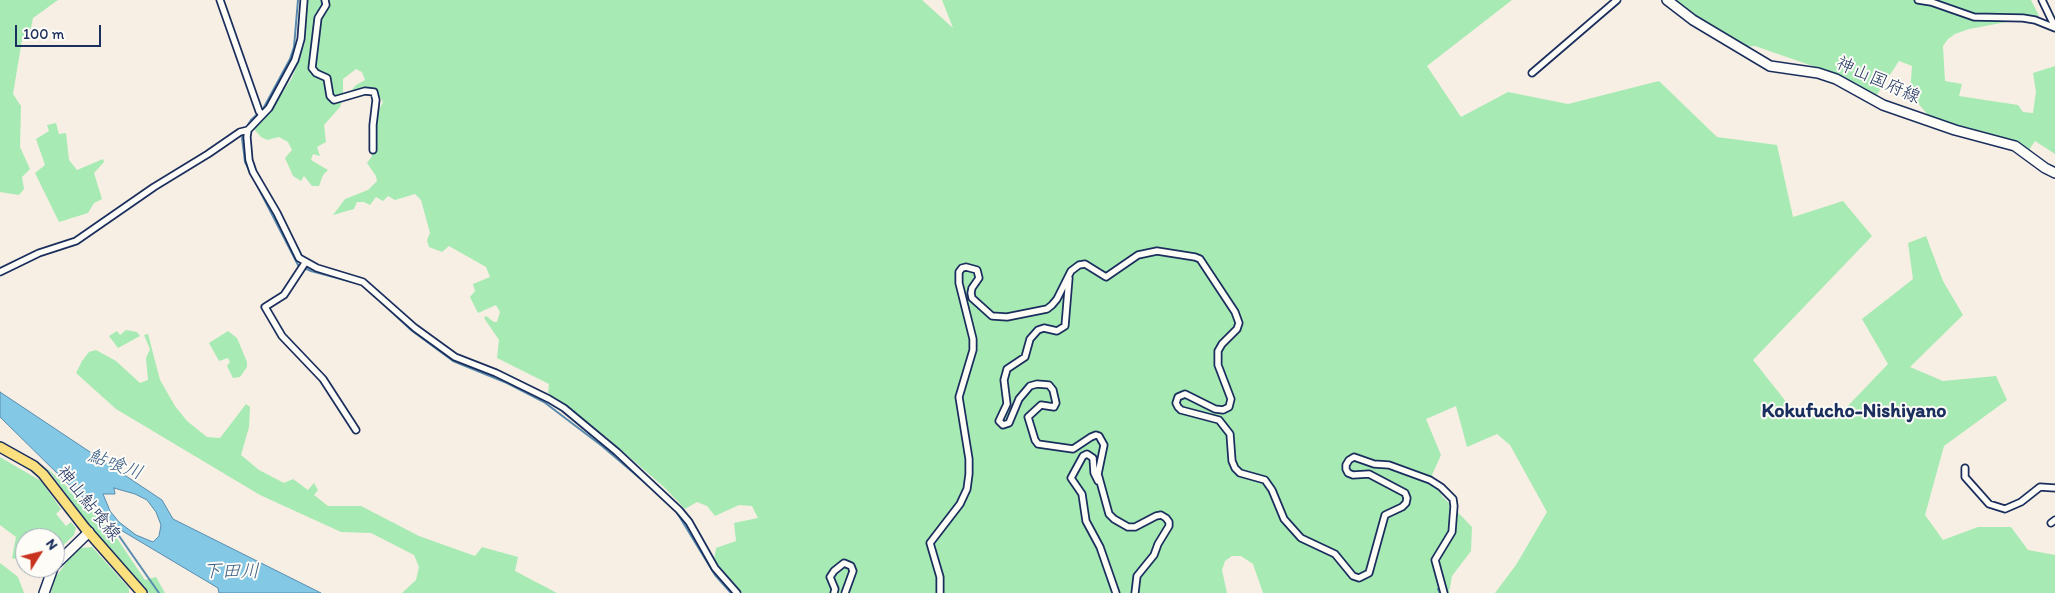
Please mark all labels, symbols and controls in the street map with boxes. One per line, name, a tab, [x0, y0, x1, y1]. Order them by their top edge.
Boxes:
scale bar	[18, 15, 104, 47]
text: 100 m	[23, 25, 64, 43]
street label: 神山国府線	[1832, 53, 1924, 109]
district label: Kokufucho-Nishiyano	[1762, 400, 1946, 424]
water label: 鮎喰川	[84, 445, 146, 485]
street label: 神山鮎喰線	[51, 462, 125, 546]
north arrow	[15, 528, 65, 578]
text: N	[42, 536, 61, 553]
water label: 下田川	[203, 561, 259, 583]

